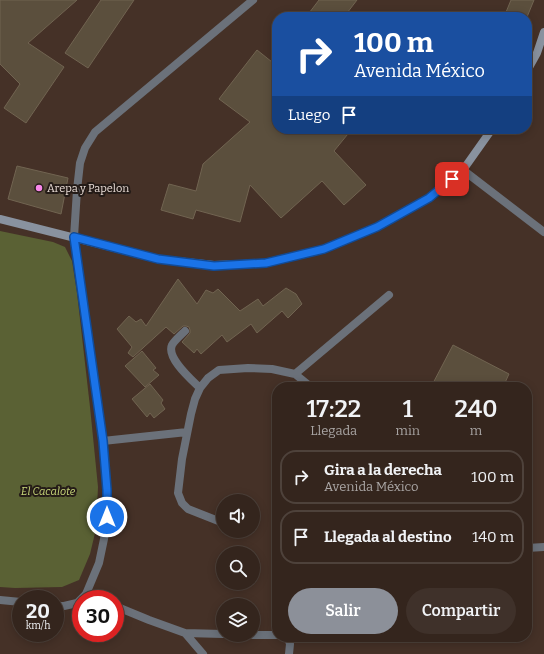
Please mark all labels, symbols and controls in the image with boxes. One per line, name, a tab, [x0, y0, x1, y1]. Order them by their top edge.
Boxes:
text: 100 m	[354, 26, 433, 59]
icon: right	[288, 28, 340, 80]
text: Avenida México	[354, 60, 485, 82]
icon: arrive	[338, 104, 360, 126]
text: Luego	[288, 106, 330, 124]
pin	[435, 162, 469, 196]
icon: arrive	[441, 168, 463, 190]
place label: Arepa y Papelon	[47, 182, 129, 195]
marker: Arepa y Papelon	[34, 183, 44, 193]
text: 17:22	[306, 395, 361, 423]
text: 1	[403, 395, 413, 423]
text: 240	[454, 395, 498, 423]
text: Llegada	[310, 423, 357, 438]
text: min	[396, 423, 420, 438]
text: m	[470, 423, 482, 438]
text: Gira a la derecha	[324, 461, 442, 479]
icon: right	[290, 466, 312, 488]
text: 100 m	[471, 468, 514, 486]
text: Avenida México	[324, 479, 418, 494]
park label: El Cacalote	[21, 485, 76, 498]
map controls	[216, 494, 260, 642]
button: sound	[216, 494, 260, 538]
position arrow	[86, 496, 128, 538]
icon: arrive	[290, 526, 312, 548]
text: Llegada al destino	[324, 528, 452, 546]
text: 140 m	[472, 528, 514, 546]
button: search	[216, 546, 260, 590]
button: Salir	[288, 588, 398, 634]
button: Compartir	[406, 588, 516, 634]
speed limit sign: 30	[72, 590, 124, 642]
button: layers	[216, 598, 260, 642]
text: 20	[26, 599, 50, 623]
text: km/h	[26, 620, 50, 632]

